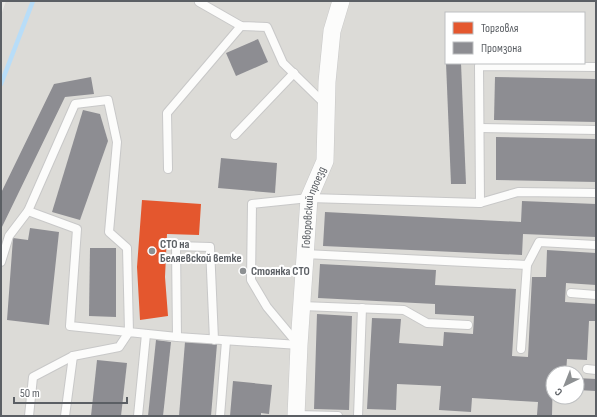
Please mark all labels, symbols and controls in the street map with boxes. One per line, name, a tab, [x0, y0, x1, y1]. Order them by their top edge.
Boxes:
legend	[445, 12, 585, 64]
text: Торговля	[481, 21, 519, 36]
text: Промзона	[481, 41, 522, 56]
street label: Говоровский проезд	[299, 164, 330, 249]
place label: СТО на Беляевской ветке	[160, 237, 242, 266]
marker: СТО на Беляевской ветке	[147, 246, 157, 256]
place label: Стоянка СТО	[251, 264, 310, 279]
marker: Стоянка СТО	[238, 266, 248, 276]
north arrow	[545, 365, 585, 405]
scale bar	[14, 379, 127, 405]
text: С	[552, 385, 565, 399]
text: 50 m	[20, 386, 40, 401]

